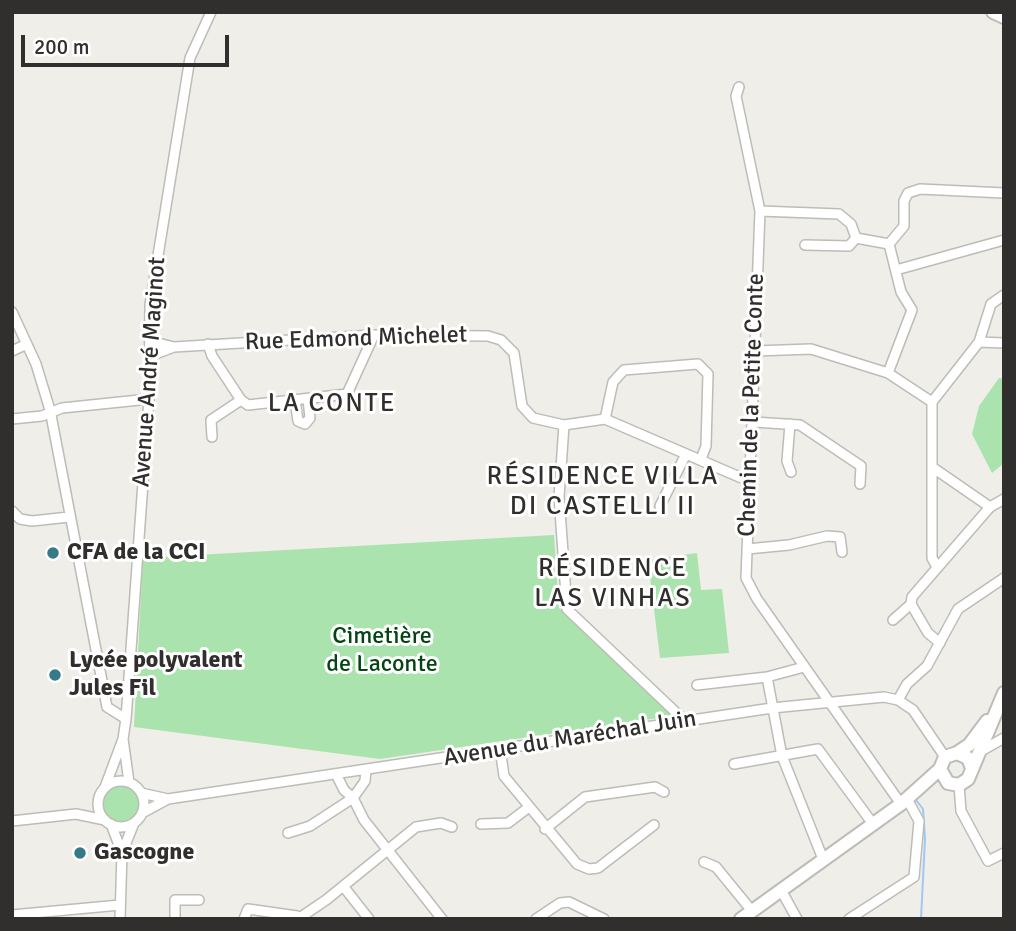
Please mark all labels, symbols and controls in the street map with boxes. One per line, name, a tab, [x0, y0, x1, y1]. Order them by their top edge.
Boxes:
scale bar	[24, 21, 233, 65]
text: 200 m	[34, 34, 89, 60]
street label: Avenue André Maginot	[128, 256, 172, 488]
street label: Chemin de la Petite Conte	[733, 273, 771, 537]
street label: Rue Edmond Michelet	[244, 321, 468, 357]
district label: LA CONTE	[269, 388, 395, 420]
district label: RÉSIDENCE VILLA DI CASTELLI II	[488, 461, 718, 522]
place label: CFA de la CCI	[67, 539, 205, 567]
marker: CFA de la CCI	[45, 545, 61, 561]
district label: RÉSIDENCE LAS VINHAS	[536, 553, 690, 614]
park label: Cimetière de Laconte	[326, 623, 438, 679]
place label: Lycée polyvalent Jules Fil	[69, 647, 243, 703]
marker: Lycée polyvalent Jules Fil	[47, 667, 63, 683]
street label: Avenue du Maréchal Juin	[441, 705, 699, 773]
place label: Gascogne	[94, 839, 194, 867]
marker: Gascogne	[72, 845, 88, 861]

